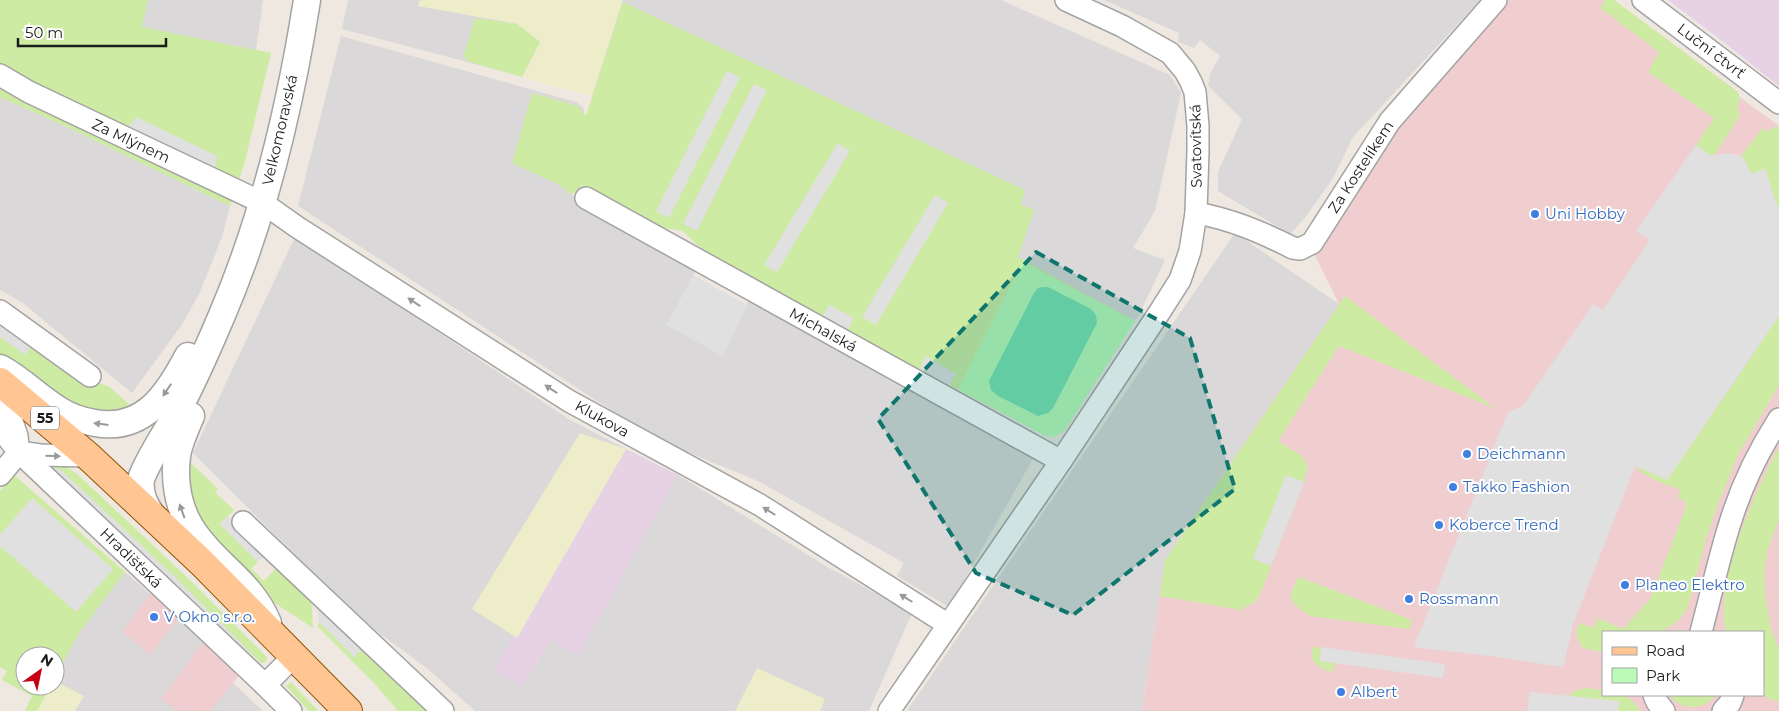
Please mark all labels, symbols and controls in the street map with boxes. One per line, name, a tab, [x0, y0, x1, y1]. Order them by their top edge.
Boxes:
scale bar	[18, 15, 165, 47]
street label: Luční čtvrť	[1674, 19, 1749, 82]
text: 50 m	[25, 23, 63, 42]
street label: Velkomoravská	[258, 73, 302, 187]
street label: Svatovítská	[1185, 104, 1206, 188]
street label: Za Mlýnem	[89, 114, 173, 167]
street label: Za Kostelíkem	[1324, 117, 1397, 216]
place label: Uni Hobby	[1545, 204, 1626, 223]
marker: Uni Hobby	[1529, 208, 1541, 220]
one-way arrow	[407, 297, 420, 307]
street label: Michalská	[786, 303, 861, 356]
one-way arrow	[162, 383, 172, 397]
one-way arrow	[544, 385, 557, 394]
street label: Klukova	[572, 396, 633, 441]
road number: 55	[31, 406, 59, 429]
one-way arrow	[92, 420, 108, 428]
place label: Deichmann	[1477, 444, 1566, 463]
marker: Deichmann	[1461, 448, 1473, 460]
one-way arrow	[45, 452, 61, 460]
place label: Takko Fashion	[1463, 477, 1570, 496]
marker: Takko Fashion	[1447, 481, 1459, 493]
one-way arrow	[178, 503, 186, 518]
one-way arrow	[762, 506, 776, 516]
place label: Koberce Trend	[1449, 515, 1559, 534]
marker: Koberce Trend	[1433, 519, 1445, 531]
street label: Hradišťská	[96, 523, 166, 592]
place label: Planeo Elektro	[1635, 575, 1745, 594]
marker: Planeo Elektro	[1619, 579, 1631, 591]
place label: Rossmann	[1419, 589, 1499, 608]
marker: Rossmann	[1403, 593, 1415, 605]
one-way arrow	[899, 594, 913, 603]
place label: V Okno s.r.o.	[164, 607, 255, 626]
marker: V Okno s.r.o.	[148, 611, 160, 623]
legend	[1602, 631, 1764, 696]
text: Road	[1646, 641, 1685, 660]
north arrow	[15, 646, 65, 696]
text: N	[37, 649, 57, 671]
text: Park	[1646, 666, 1680, 685]
place label: Albert	[1351, 682, 1397, 701]
marker: Albert	[1335, 686, 1347, 698]

